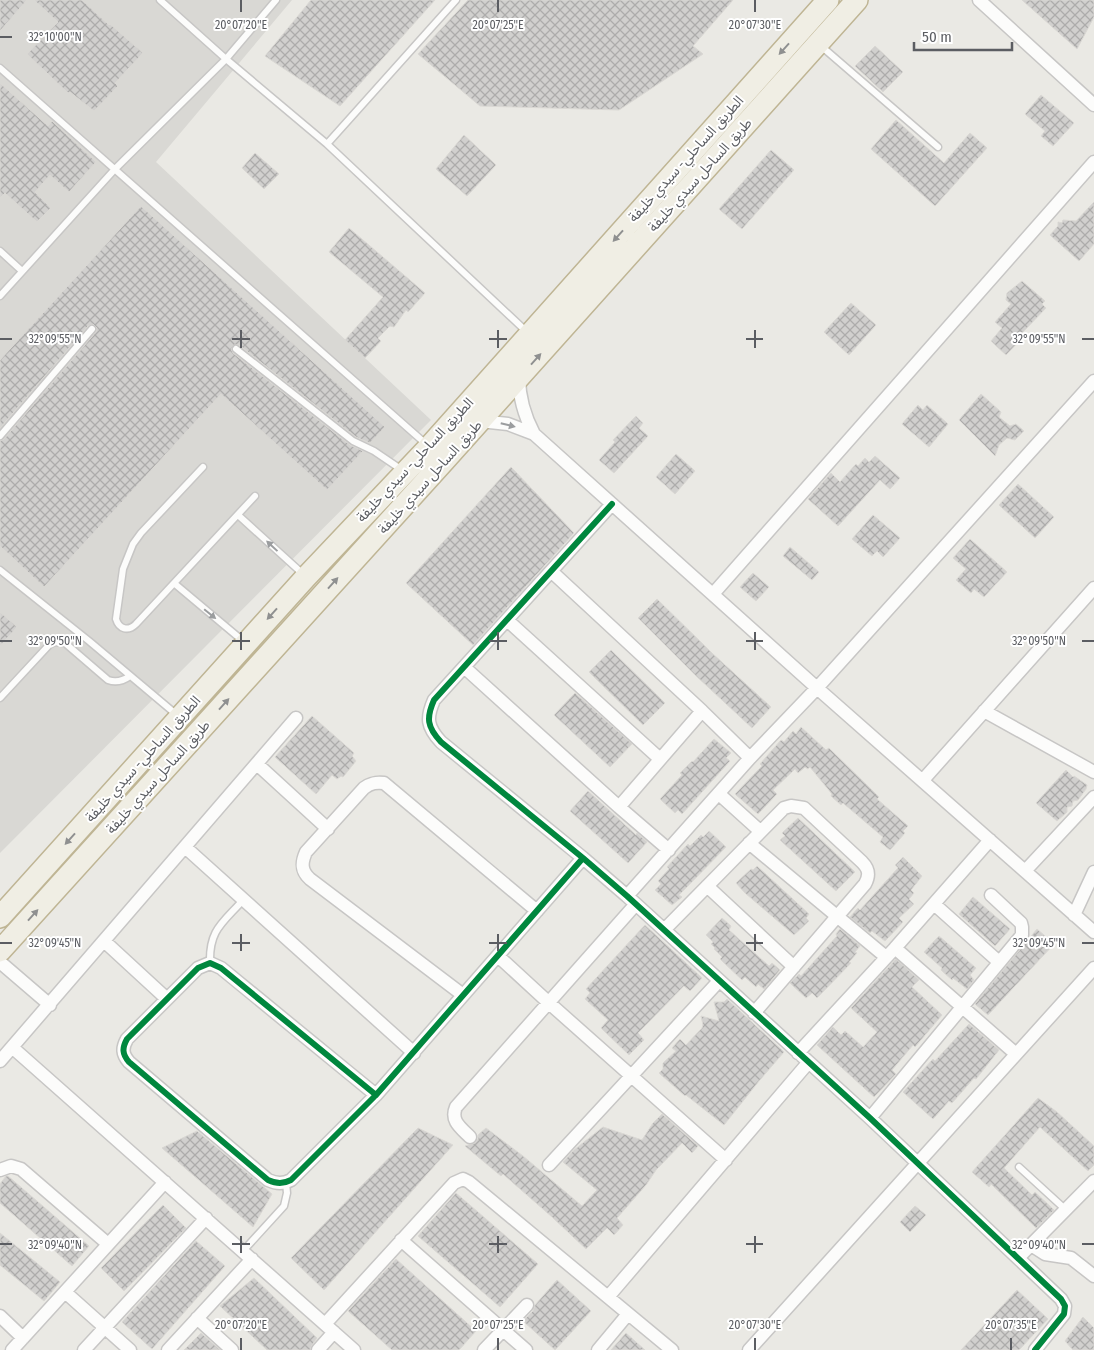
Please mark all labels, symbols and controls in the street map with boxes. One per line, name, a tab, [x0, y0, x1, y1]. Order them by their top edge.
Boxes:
text: 20°07'20"E	[215, 18, 267, 32]
text: 20°07'25"E	[472, 18, 524, 32]
text: 20°07'30"E	[729, 18, 782, 32]
scale bar	[914, 20, 1012, 52]
text: 50 m	[922, 28, 952, 46]
text: 32°10'00"N	[28, 30, 82, 44]
one-way arrow	[778, 43, 790, 55]
street label: الطريق الساحلي- سيدي خليفة	[625, 92, 749, 227]
street label: طريق الساحل سيدي خليفة	[644, 115, 757, 237]
one-way arrow	[612, 229, 623, 242]
text: 32°09'55"N	[28, 332, 82, 346]
text: 32°09'55"N	[1012, 332, 1066, 346]
one-way arrow	[530, 352, 541, 365]
street label: الطريق الساحلي- سيدي خليفة	[353, 394, 479, 527]
street label: طريق الساحل سيدي خليفة	[374, 417, 487, 539]
one-way arrow	[500, 421, 515, 429]
one-way arrow	[266, 540, 278, 552]
one-way arrow	[327, 578, 339, 590]
one-way arrow	[266, 608, 278, 620]
one-way arrow	[203, 609, 216, 620]
text: 32°09'50"N	[28, 634, 82, 648]
text: 32°09'50"N	[1012, 634, 1066, 648]
street label: الطريق الساحلي- سيدي خليفة	[82, 692, 206, 827]
one-way arrow	[218, 698, 230, 710]
street label: طريق الساحل سيدي خليفة	[102, 717, 215, 839]
one-way arrow	[64, 833, 76, 845]
one-way arrow	[27, 910, 39, 922]
text: 32°09'45"N	[29, 936, 81, 950]
text: 32°09'45"N	[1013, 936, 1065, 950]
text: 32°09'40"N	[28, 1238, 82, 1252]
text: 32°09'40"N	[1012, 1238, 1066, 1252]
text: 20°07'20"E	[215, 1318, 267, 1332]
text: 20°07'25"E	[472, 1318, 524, 1332]
text: 20°07'30"E	[729, 1318, 782, 1332]
text: 20°07'35"E	[985, 1318, 1037, 1332]

